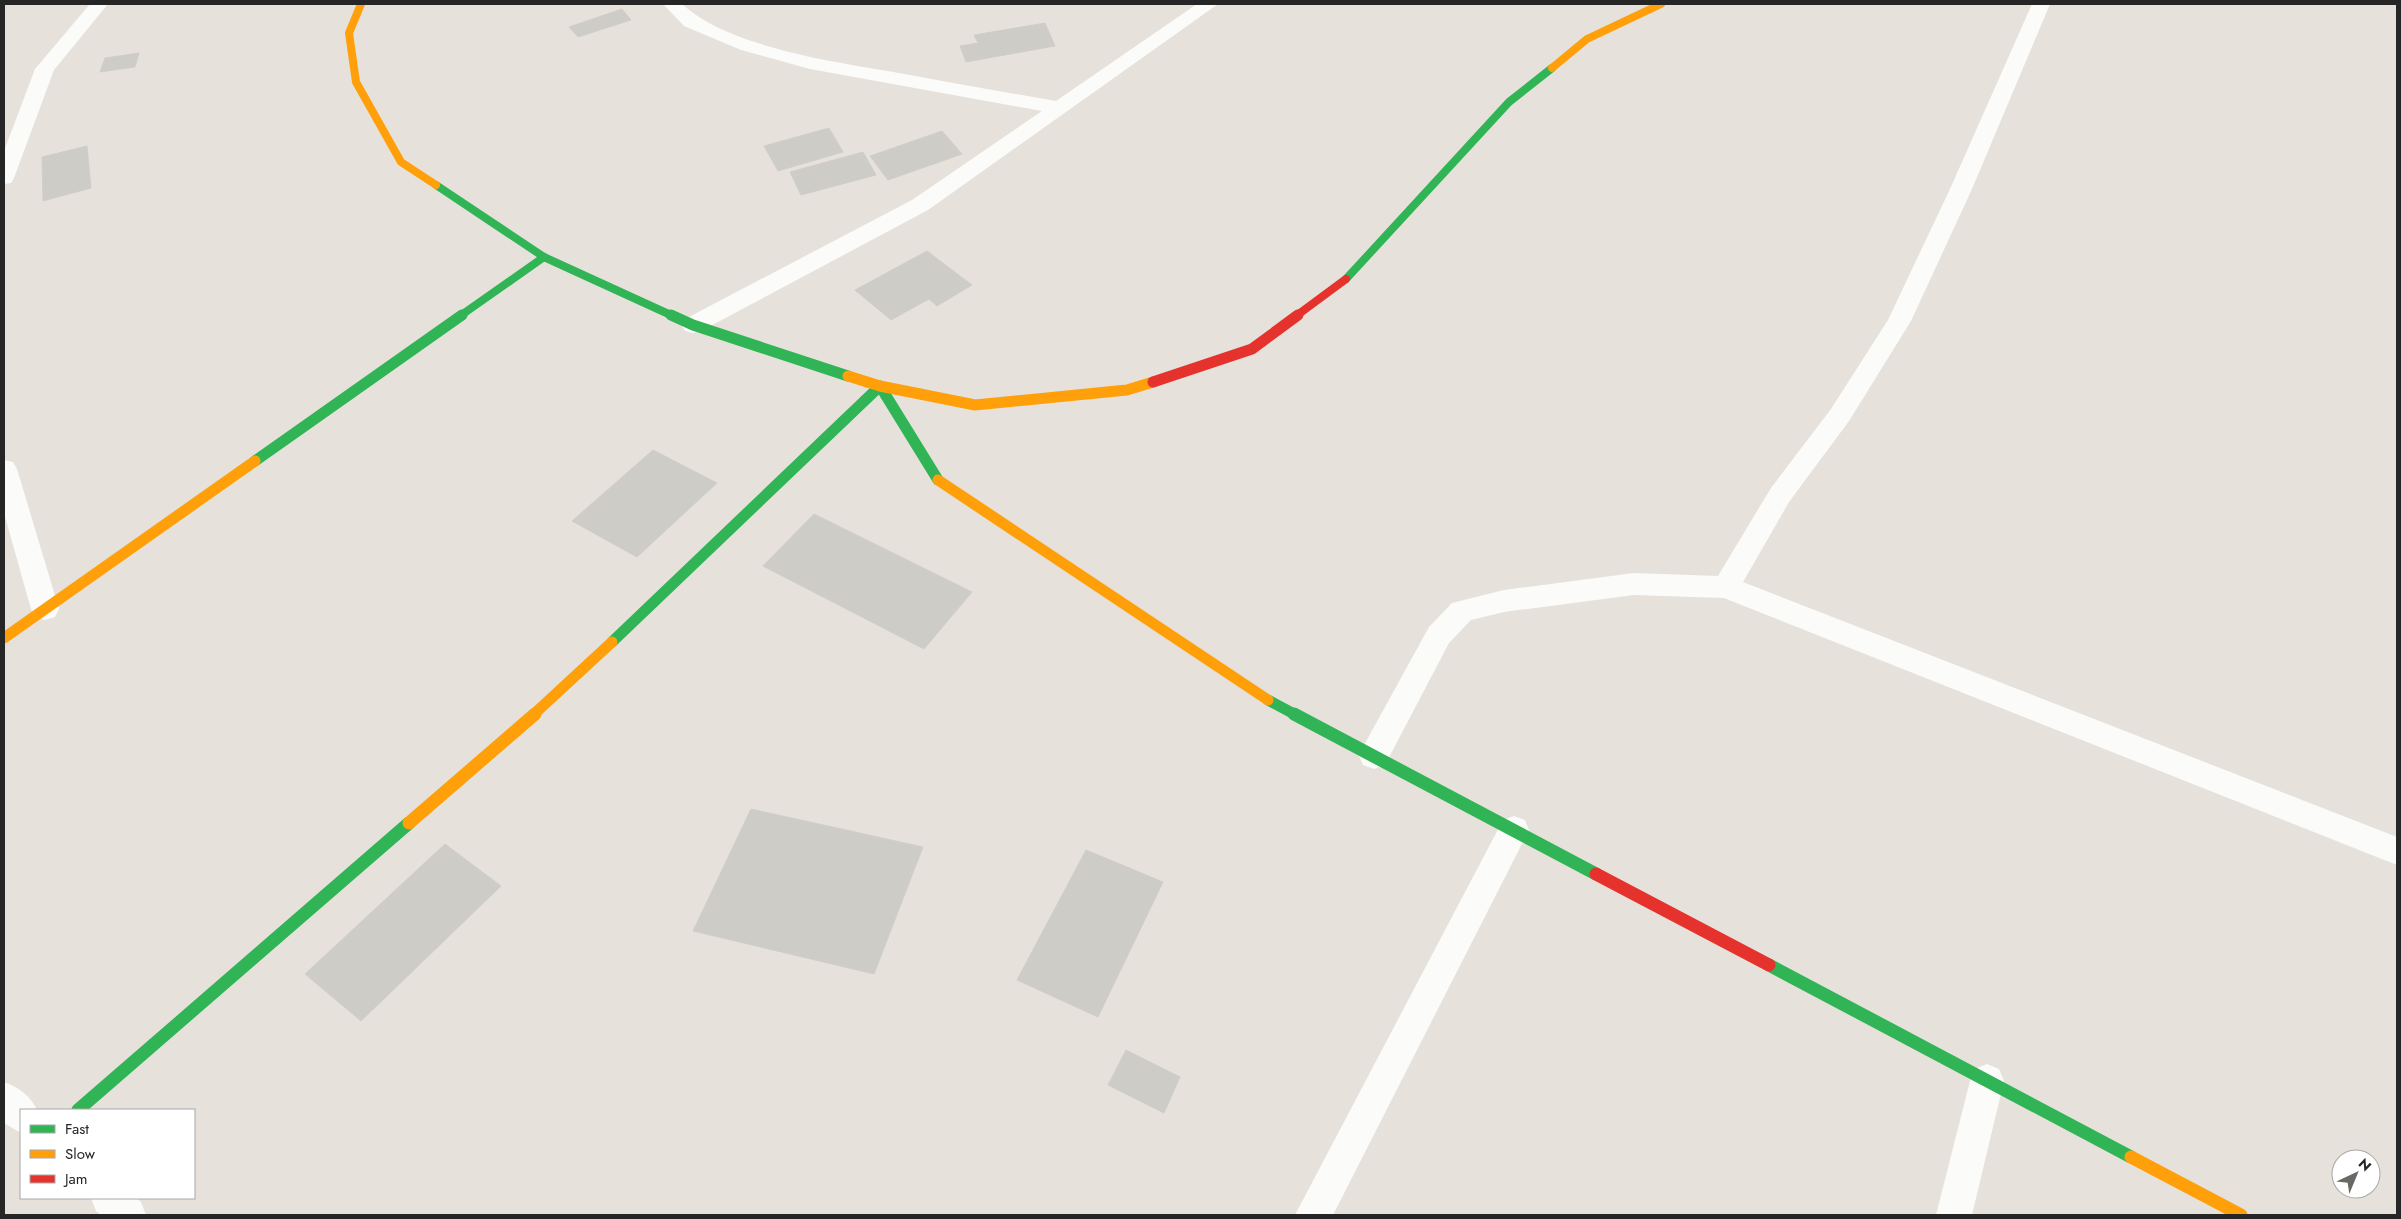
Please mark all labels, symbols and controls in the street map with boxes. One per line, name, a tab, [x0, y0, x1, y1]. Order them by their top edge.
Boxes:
legend	[20, 1109, 195, 1199]
text: Fast	[65, 1118, 89, 1140]
text: Slow	[65, 1143, 96, 1165]
north arrow	[2331, 1149, 2381, 1199]
text: N	[2354, 1154, 2376, 1176]
text: Jam	[63, 1168, 88, 1190]

